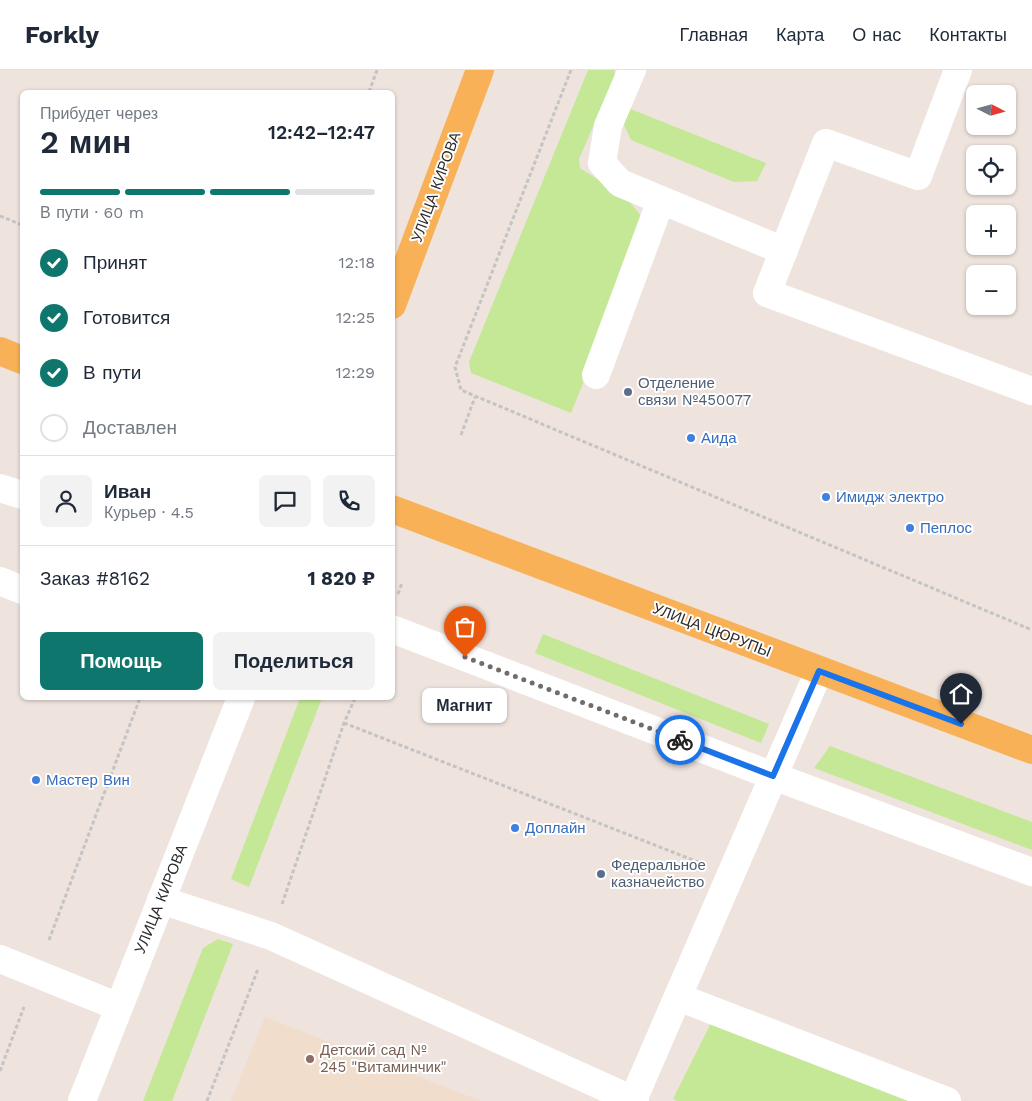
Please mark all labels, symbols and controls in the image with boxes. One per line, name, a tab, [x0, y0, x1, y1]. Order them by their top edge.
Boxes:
text: Forkly	[25, 21, 99, 49]
text: Главная	[679, 24, 748, 45]
text: Карта	[776, 24, 824, 45]
text: О нас	[852, 24, 901, 45]
text: Контакты	[929, 24, 1007, 45]
north arrow	[966, 85, 1016, 135]
map controls	[966, 85, 1016, 315]
text: Прибудет через	[40, 104, 158, 123]
text: 12:42–12:47	[268, 121, 375, 144]
text: 2 мин	[40, 123, 131, 161]
street label: УЛИЦА КИРОВА	[408, 129, 464, 245]
button: locate	[966, 145, 1016, 195]
text: В пути · 60 m	[40, 203, 144, 222]
button: +	[966, 205, 1016, 255]
icon: check	[40, 249, 68, 277]
text: Принят	[83, 251, 147, 274]
text: 12:18	[339, 253, 375, 272]
button: −	[966, 265, 1016, 315]
icon: check	[40, 304, 68, 332]
text: Готовится	[83, 306, 170, 329]
text: 12:25	[336, 308, 375, 327]
icon: check	[40, 359, 68, 387]
text: В пути	[83, 361, 141, 384]
text: 12:29	[335, 363, 375, 382]
place label: Отделение связи №450077	[638, 374, 751, 409]
marker: Отделение связи №450077	[622, 386, 634, 398]
text: Доставлен	[83, 416, 177, 439]
place label: Аида	[701, 429, 737, 447]
marker: Аида	[685, 432, 697, 444]
button: person	[40, 475, 92, 527]
button: chat	[259, 475, 311, 527]
button: phone	[323, 475, 375, 527]
text: Иван	[104, 480, 151, 503]
place label: Имидж электро	[836, 488, 944, 506]
marker: Имидж электро	[820, 491, 832, 503]
text: Курьер · 4.5	[104, 503, 194, 522]
place label: Пеплос	[920, 519, 973, 537]
marker: Пеплос	[904, 522, 916, 534]
text: Заказ #8162	[40, 567, 150, 590]
text: 1 820 ₽	[307, 567, 375, 590]
street label: УЛИЦА ЦЮРУПЫ	[650, 599, 774, 661]
pin	[444, 606, 486, 657]
icon: bag	[451, 613, 479, 641]
button: Помощь	[40, 632, 203, 690]
button: Поделиться	[213, 632, 375, 690]
pin	[940, 673, 982, 724]
icon: home	[947, 680, 975, 708]
callout: Магнит	[422, 687, 508, 722]
text: Магнит	[436, 696, 493, 715]
courier	[655, 715, 705, 765]
icon: bike	[666, 726, 694, 754]
place label: Мастер Вин	[46, 771, 130, 789]
marker: Мастер Вин	[30, 774, 42, 786]
place label: Доплайн	[525, 819, 586, 837]
marker: Доплайн	[509, 822, 521, 834]
street label: УЛИЦА КИРОВА	[131, 842, 191, 956]
place label: Федеральное казначейство	[611, 856, 706, 891]
marker: Федеральное казначейство	[595, 868, 607, 880]
place label: Детский сад № 245 "Витаминчик"	[320, 1041, 447, 1076]
marker: Детский сад № 245 "Витаминчик"	[304, 1053, 316, 1065]

